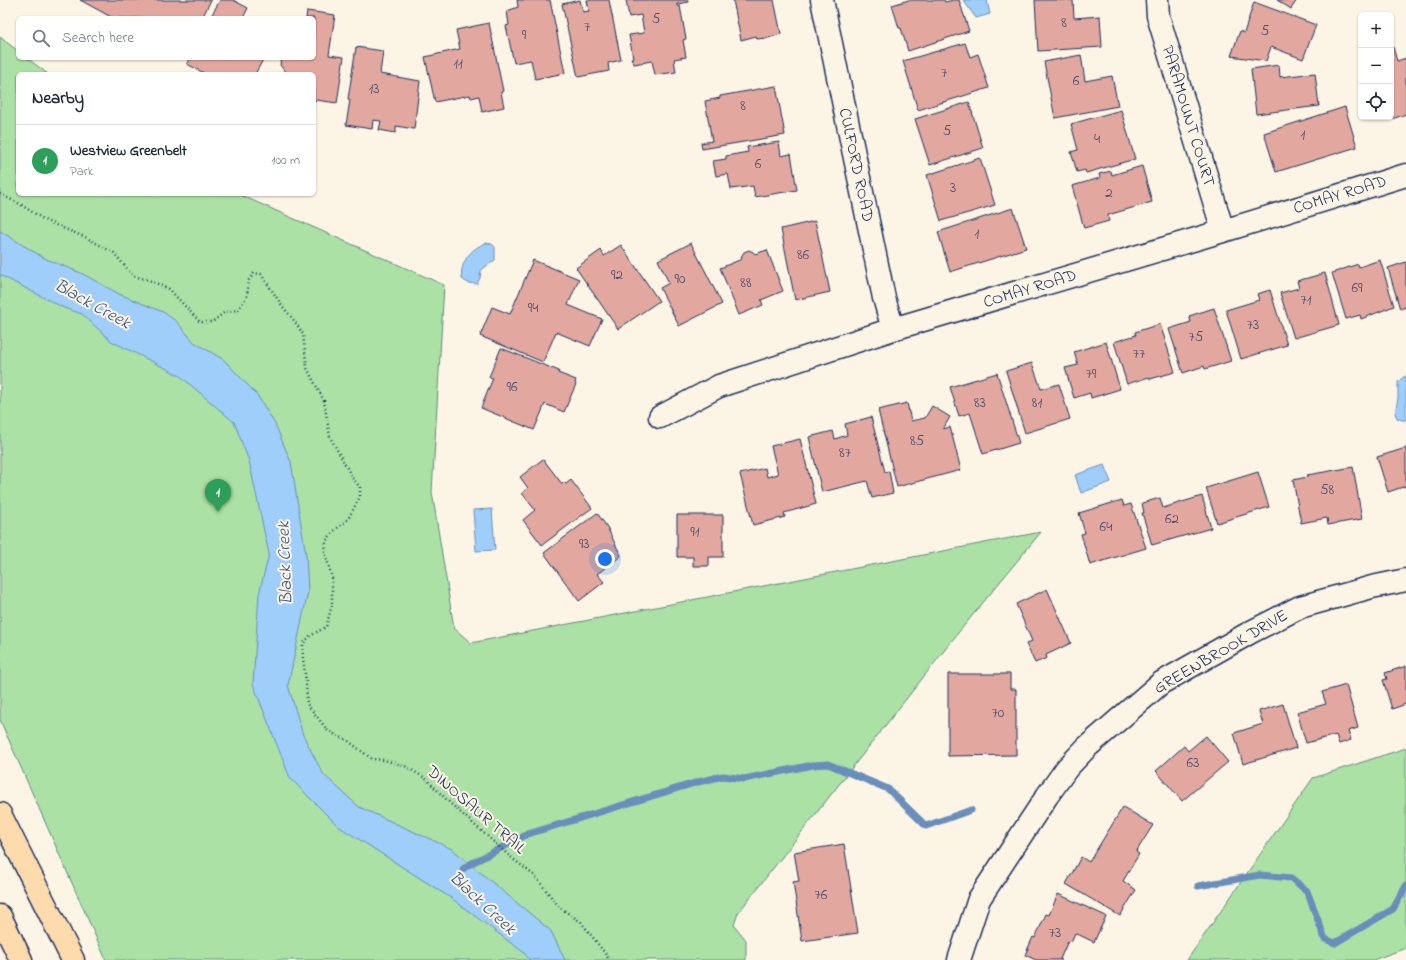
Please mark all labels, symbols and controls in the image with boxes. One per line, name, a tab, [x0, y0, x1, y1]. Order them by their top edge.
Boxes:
house number: 5	[652, 8, 661, 30]
house number: 8	[1061, 12, 1067, 34]
map controls	[1358, 12, 1394, 120]
button: +	[1358, 12, 1394, 48]
search box	[16, 16, 316, 60]
house number: 7	[584, 16, 590, 38]
house number: 5	[1261, 20, 1270, 42]
house number: 9	[522, 24, 527, 46]
icon: search	[30, 27, 52, 49]
text: Search here	[62, 27, 134, 49]
street label: PARAMOUNT COURT	[1155, 42, 1221, 190]
button: −	[1358, 48, 1394, 84]
house number: 11	[453, 53, 463, 75]
house number: 7	[941, 62, 947, 84]
house number: 6	[1073, 70, 1080, 92]
house number: 13	[369, 78, 379, 100]
button: locate	[1358, 84, 1394, 120]
text: Nearby	[32, 86, 84, 111]
house number: 8	[740, 95, 746, 117]
street label: CULFORD ROAD	[832, 106, 880, 224]
house number: 5	[943, 120, 952, 142]
house number: 1	[1301, 124, 1306, 146]
house number: 4	[1094, 128, 1100, 150]
text: Westview Greenbelt	[70, 140, 187, 162]
text: 1	[43, 151, 47, 170]
text: 100 m	[271, 151, 300, 170]
house number: 6	[755, 153, 762, 175]
text: Park	[70, 162, 94, 181]
street label: COMAY ROAD	[1290, 169, 1390, 221]
house number: 3	[950, 177, 956, 199]
house number: 2	[1105, 182, 1113, 204]
house number: 1	[975, 223, 980, 245]
house number: 86	[797, 244, 810, 266]
street label: COMAY ROAD	[980, 263, 1080, 315]
house number: 92	[611, 264, 624, 286]
house number: 90	[675, 268, 686, 290]
house number: 88	[740, 272, 752, 294]
water label: Black Creek	[49, 273, 136, 337]
house number: 69	[1351, 277, 1363, 299]
house number: 71	[1301, 289, 1312, 311]
house number: 94	[528, 297, 538, 319]
house number: 73	[1247, 314, 1259, 336]
house number: 75	[1189, 326, 1204, 348]
house number: 77	[1133, 343, 1145, 365]
house number: 79	[1086, 363, 1097, 385]
house number: 96	[506, 376, 518, 398]
house number: 83	[974, 392, 986, 414]
house number: 81	[1032, 392, 1042, 414]
house number: 85	[910, 430, 925, 452]
house number: 87	[839, 442, 851, 464]
pin: 1	[205, 479, 231, 512]
house number: 58	[1320, 479, 1334, 501]
house number: 62	[1165, 508, 1180, 530]
house number: 64	[1100, 516, 1112, 538]
water label: Black Creek	[272, 520, 300, 605]
house number: 91	[690, 521, 700, 543]
house number: 93	[579, 533, 589, 555]
your location	[595, 549, 615, 569]
street label: GREENBROOK DRIVE	[1149, 603, 1293, 701]
house number: 70	[992, 702, 1005, 724]
house number: 63	[1187, 752, 1199, 774]
street label: DINOSAUR TRAIL	[420, 759, 532, 861]
water label: Black Creek	[443, 866, 522, 943]
house number: 76	[815, 884, 828, 906]
house number: 73	[1049, 922, 1061, 944]

